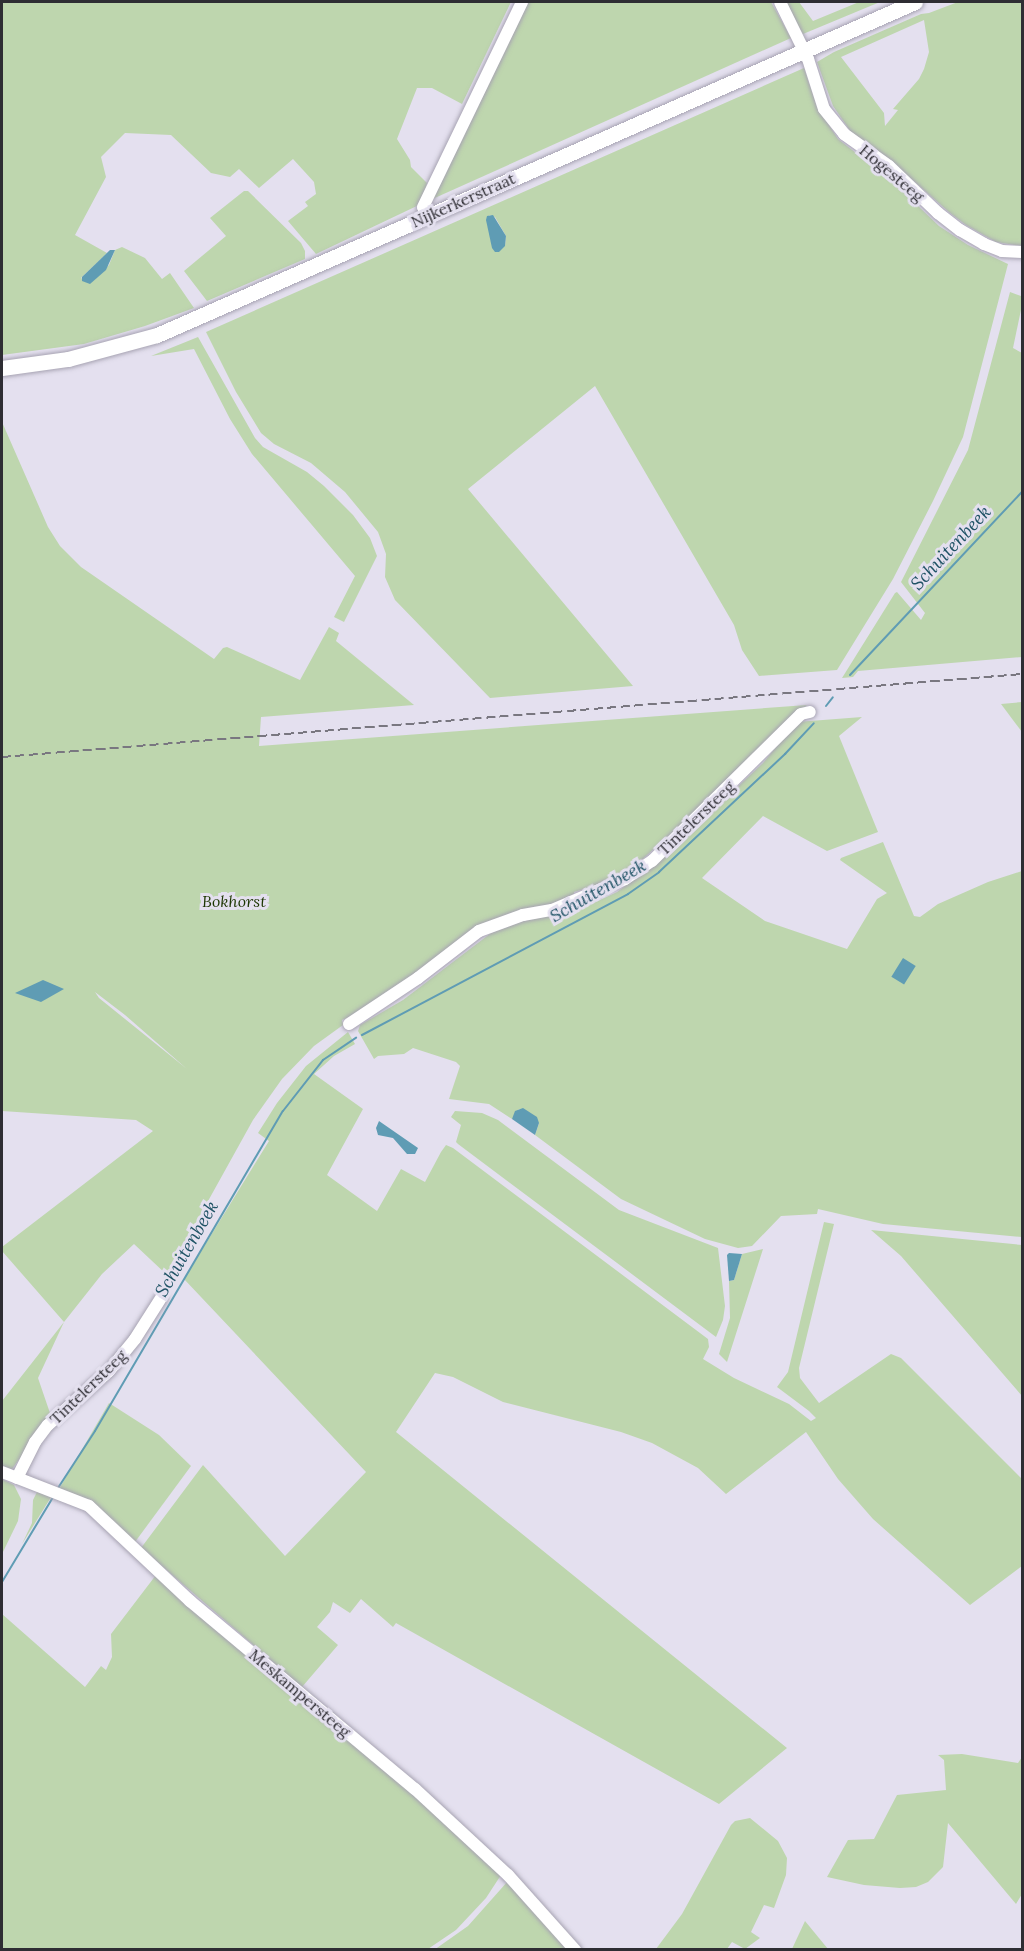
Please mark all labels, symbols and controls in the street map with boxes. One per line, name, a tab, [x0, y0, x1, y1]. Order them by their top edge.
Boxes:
street label: Hogesteeg	[856, 140, 928, 206]
street label: Nijkerkerstraat	[408, 168, 518, 232]
water label: Schuitenbeek	[906, 501, 996, 595]
street label: Tintelersteeg	[654, 777, 738, 859]
water label: Schuitenbeek	[546, 855, 650, 927]
park label: Bokhorst	[202, 891, 266, 911]
water label: Schuitenbeek	[151, 1197, 223, 1301]
street label: Tintelersteeg	[46, 1346, 130, 1428]
street label: Meskampersteeg	[245, 1645, 355, 1741]

